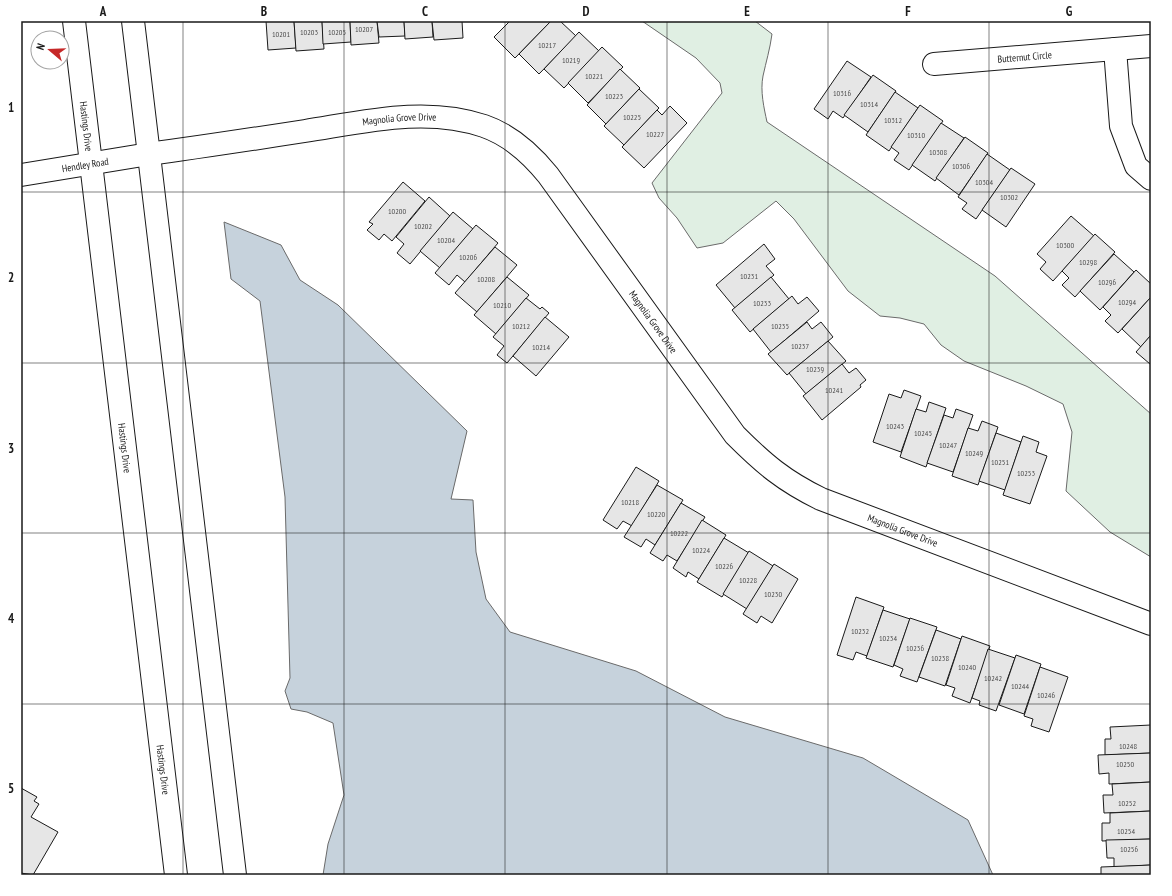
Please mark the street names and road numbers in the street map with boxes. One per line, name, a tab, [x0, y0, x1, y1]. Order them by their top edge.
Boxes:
street label: Butternut Circle	[997, 48, 1052, 66]
street label: Hastings Drive	[77, 101, 96, 152]
street label: Magnolia Grove Drive	[361, 110, 437, 128]
street label: Hendley Road	[61, 155, 110, 175]
street label: Magnolia Grove Drive	[626, 288, 680, 356]
street label: Hastings Drive	[115, 422, 134, 474]
street label: Magnolia Grove Drive	[866, 511, 940, 550]
street label: Hastings Drive	[153, 744, 172, 795]

